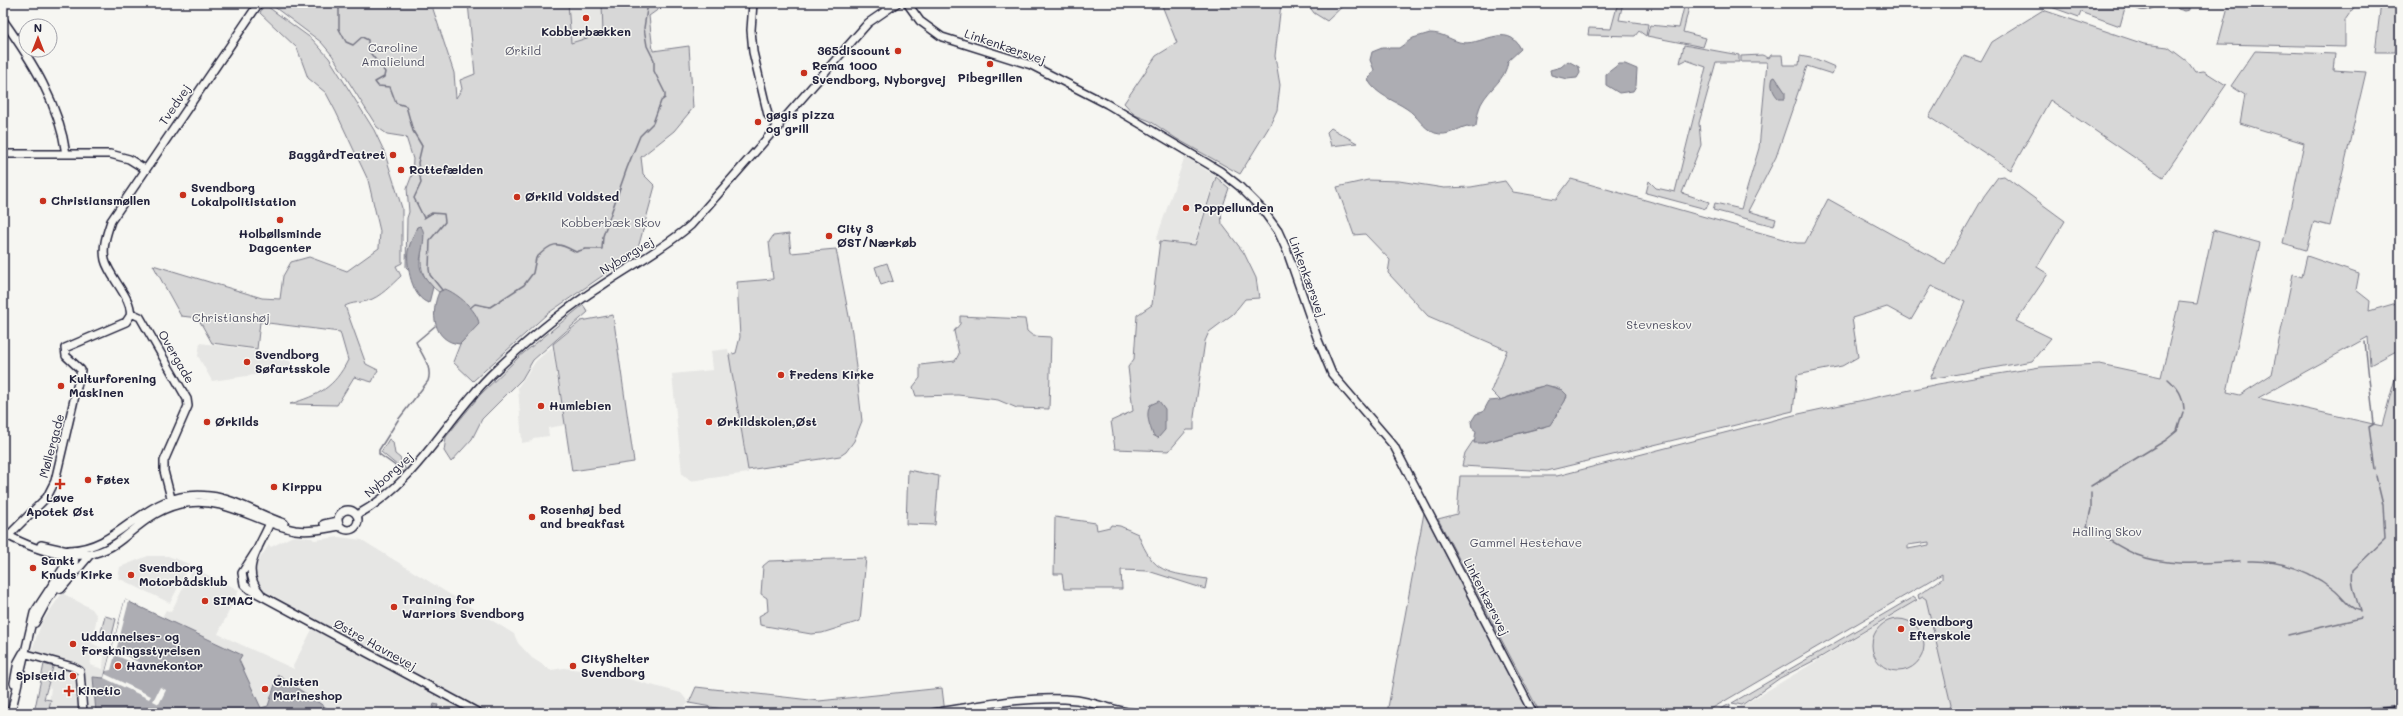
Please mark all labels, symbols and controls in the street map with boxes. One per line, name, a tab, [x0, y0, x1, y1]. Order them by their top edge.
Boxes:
marker: Kobberbækken	[581, 13, 591, 23]
north arrow	[18, 18, 58, 58]
text: N	[34, 20, 42, 35]
place label: Kobberbækken	[541, 23, 631, 39]
street label: Linkenkærsvej	[963, 25, 1048, 67]
park label: Caroline Amalielund	[361, 39, 425, 69]
park label: Ørkild	[505, 42, 541, 58]
place label: 365discount	[817, 42, 890, 58]
marker: 365discount	[893, 46, 903, 56]
place label: Rema 1000 Svendborg, Nyborgvej	[812, 57, 946, 87]
marker: Pibegrillen	[985, 59, 995, 69]
marker: Rema 1000 Svendborg, Nyborgvej	[799, 68, 809, 78]
place label: Pibegrillen	[957, 69, 1023, 85]
street label: Tvedvej	[155, 81, 194, 128]
place label: gøgis pizza og grill	[766, 106, 835, 136]
marker: gøgis pizza og grill	[753, 117, 763, 127]
place label: BaggårdTeatret	[288, 146, 385, 162]
marker: BaggårdTeatret	[388, 150, 398, 160]
place label: Rottefælden	[409, 161, 483, 177]
marker: Rottefælden	[396, 165, 406, 175]
place label: Svendborg Lokalpolitistation	[191, 179, 296, 209]
place label: Ørkild Voldsted	[525, 188, 620, 204]
marker: Svendborg Lokalpolitistation	[178, 190, 188, 200]
place label: Christiansmøllen	[51, 192, 150, 208]
marker: Ørkild Voldsted	[512, 192, 522, 202]
marker: Christiansmøllen	[38, 196, 48, 206]
place label: Poppellunden	[1194, 199, 1274, 215]
marker: Poppellunden	[1181, 203, 1191, 213]
park label: Kobberbæk Skov	[561, 214, 661, 230]
marker: Holbøllsminde Dagcenter	[275, 215, 285, 225]
place label: City 3 ØST/Nærkøb	[837, 220, 917, 250]
place label: Holbøllsminde Dagcenter	[239, 225, 321, 255]
marker: City 3 ØST/Nærkøb	[824, 231, 834, 241]
street label: Nyborgvej	[596, 233, 657, 278]
street label: Linkenkærsvej	[1286, 234, 1330, 319]
park label: Christianshøj	[192, 309, 270, 325]
park label: Stevneskov	[1626, 316, 1692, 332]
street label: Overgade	[155, 327, 198, 386]
place label: Svendborg Søfartsskole	[255, 346, 330, 376]
marker: Svendborg Søfartsskole	[242, 357, 252, 367]
place label: Fredens Kirke	[789, 366, 874, 382]
place label: Kulturforening Maskinen	[69, 370, 156, 400]
marker: Fredens Kirke	[776, 370, 786, 380]
marker: Kulturforening Maskinen	[56, 381, 66, 391]
place label: Humlebien	[549, 397, 611, 413]
marker: Humlebien	[536, 401, 546, 411]
street label: Møllergade	[35, 412, 67, 480]
place label: Ørkilds	[215, 413, 259, 429]
place label: Ørkildskolen,Øst	[717, 413, 817, 429]
marker: Ørkilds	[202, 417, 212, 427]
marker: Ørkildskolen,Øst	[704, 417, 714, 427]
street label: Nyborgvej	[360, 448, 416, 501]
place label: Føtex	[96, 471, 130, 487]
marker: Føtex	[83, 475, 93, 485]
place label: Kirppu	[282, 478, 322, 494]
marker: Løve Apotek Øst	[55, 479, 65, 489]
marker: Kirppu	[269, 482, 279, 492]
place label: Løve Apotek Øst	[26, 489, 94, 519]
place label: Rosenhøj bed and breakfast	[540, 501, 625, 531]
marker: Rosenhøj bed and breakfast	[527, 512, 537, 522]
park label: Halling Skov	[2072, 523, 2142, 539]
park label: Gammel Hestehave	[1470, 534, 1582, 550]
place label: Sankt Knuds Kirke	[41, 552, 112, 582]
street label: Linkenkærsvej	[1460, 555, 1513, 638]
place label: Svendborg Motorbådsklub	[139, 559, 228, 589]
marker: Sankt Knuds Kirke	[28, 563, 38, 573]
marker: Svendborg Motorbådsklub	[126, 570, 136, 580]
place label: Training for Warriors Svendborg	[402, 591, 524, 621]
place label: SIMAC	[213, 592, 253, 608]
marker: SIMAC	[200, 596, 210, 606]
marker: Training for Warriors Svendborg	[389, 602, 399, 612]
place label: Svendborg Efterskole	[1909, 613, 1973, 643]
street label: Østre Havnevej	[331, 615, 420, 673]
marker: Svendborg Efterskole	[1896, 624, 1906, 634]
place label: Uddannelses- og Forskningsstyrelsen	[81, 628, 201, 658]
marker: Uddannelses- og Forskningsstyrelsen	[68, 639, 78, 649]
place label: CityShelter Svendborg	[581, 650, 649, 680]
place label: Havnekontor	[126, 657, 203, 673]
marker: Havnekontor	[113, 661, 123, 671]
marker: CityShelter Svendborg	[568, 661, 578, 671]
place label: Spisetid	[16, 667, 65, 683]
marker: Spisetid	[68, 671, 78, 681]
place label: Gnisten Marineshop	[273, 673, 343, 703]
place label: Kinetic	[78, 682, 121, 698]
marker: Gnisten Marineshop	[260, 684, 270, 694]
marker: Kinetic	[63, 685, 75, 697]

